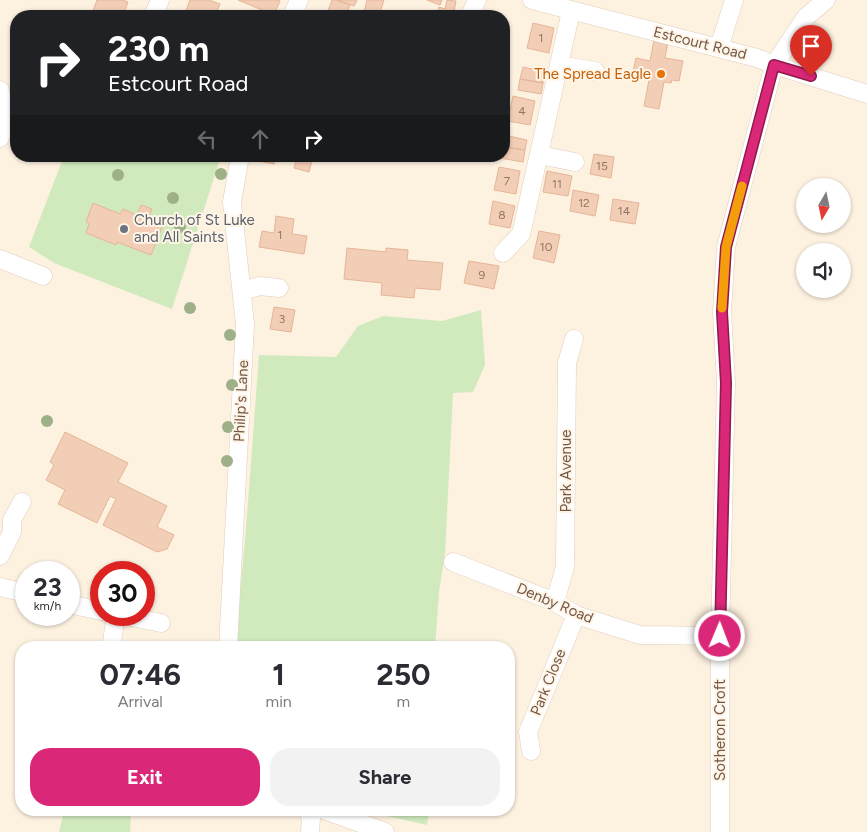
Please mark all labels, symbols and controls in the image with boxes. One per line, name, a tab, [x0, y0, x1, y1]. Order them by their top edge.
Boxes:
street label: Estcourt Road	[651, 23, 749, 63]
pin	[790, 25, 832, 76]
text: 230 m	[108, 28, 209, 70]
icon: right	[25, 30, 90, 95]
house number: 1	[539, 31, 543, 45]
icon: arrive	[797, 32, 825, 60]
place label: The Spread Eagle	[534, 65, 651, 83]
marker: The Spread Eagle	[655, 68, 667, 80]
text: Estcourt Road	[108, 70, 248, 97]
house number: 4	[518, 104, 526, 118]
icon: left	[193, 125, 221, 153]
icon: ahead	[246, 125, 274, 153]
icon: right	[299, 125, 327, 153]
house number: 15	[596, 159, 608, 173]
house number: 7	[504, 174, 511, 188]
house number: 11	[552, 177, 562, 191]
north arrow	[796, 178, 851, 232]
map controls	[796, 178, 851, 298]
house number: 12	[578, 196, 590, 210]
house number: 14	[618, 204, 631, 218]
house number: 8	[498, 208, 506, 222]
place label: Church of St Luke and All Saints	[134, 211, 255, 246]
marker: Church of St Luke and All Saints	[118, 223, 130, 235]
house number: 1	[278, 228, 282, 242]
house number: 10	[540, 240, 553, 254]
button: sound	[796, 243, 851, 298]
house number: 9	[479, 268, 486, 282]
house number: 3	[279, 312, 285, 326]
street label: Philip's Lane	[230, 360, 252, 442]
street label: Park Avenue	[557, 430, 575, 512]
speed limit sign: 30	[90, 561, 155, 626]
text: 23	[33, 572, 62, 602]
street label: Denby Road	[514, 579, 596, 627]
text: km/h	[34, 599, 61, 613]
position arrow	[693, 609, 745, 661]
street label: Park Close	[527, 646, 569, 718]
text: 07:46	[99, 656, 181, 693]
text: 1	[272, 656, 285, 693]
text: 250	[376, 656, 431, 693]
street label: Sotheron Croft	[711, 679, 729, 781]
text: Arrival	[118, 692, 163, 711]
text: min	[266, 692, 292, 711]
text: m	[397, 692, 410, 711]
button: Exit	[30, 748, 260, 806]
button: Share	[270, 748, 500, 806]

